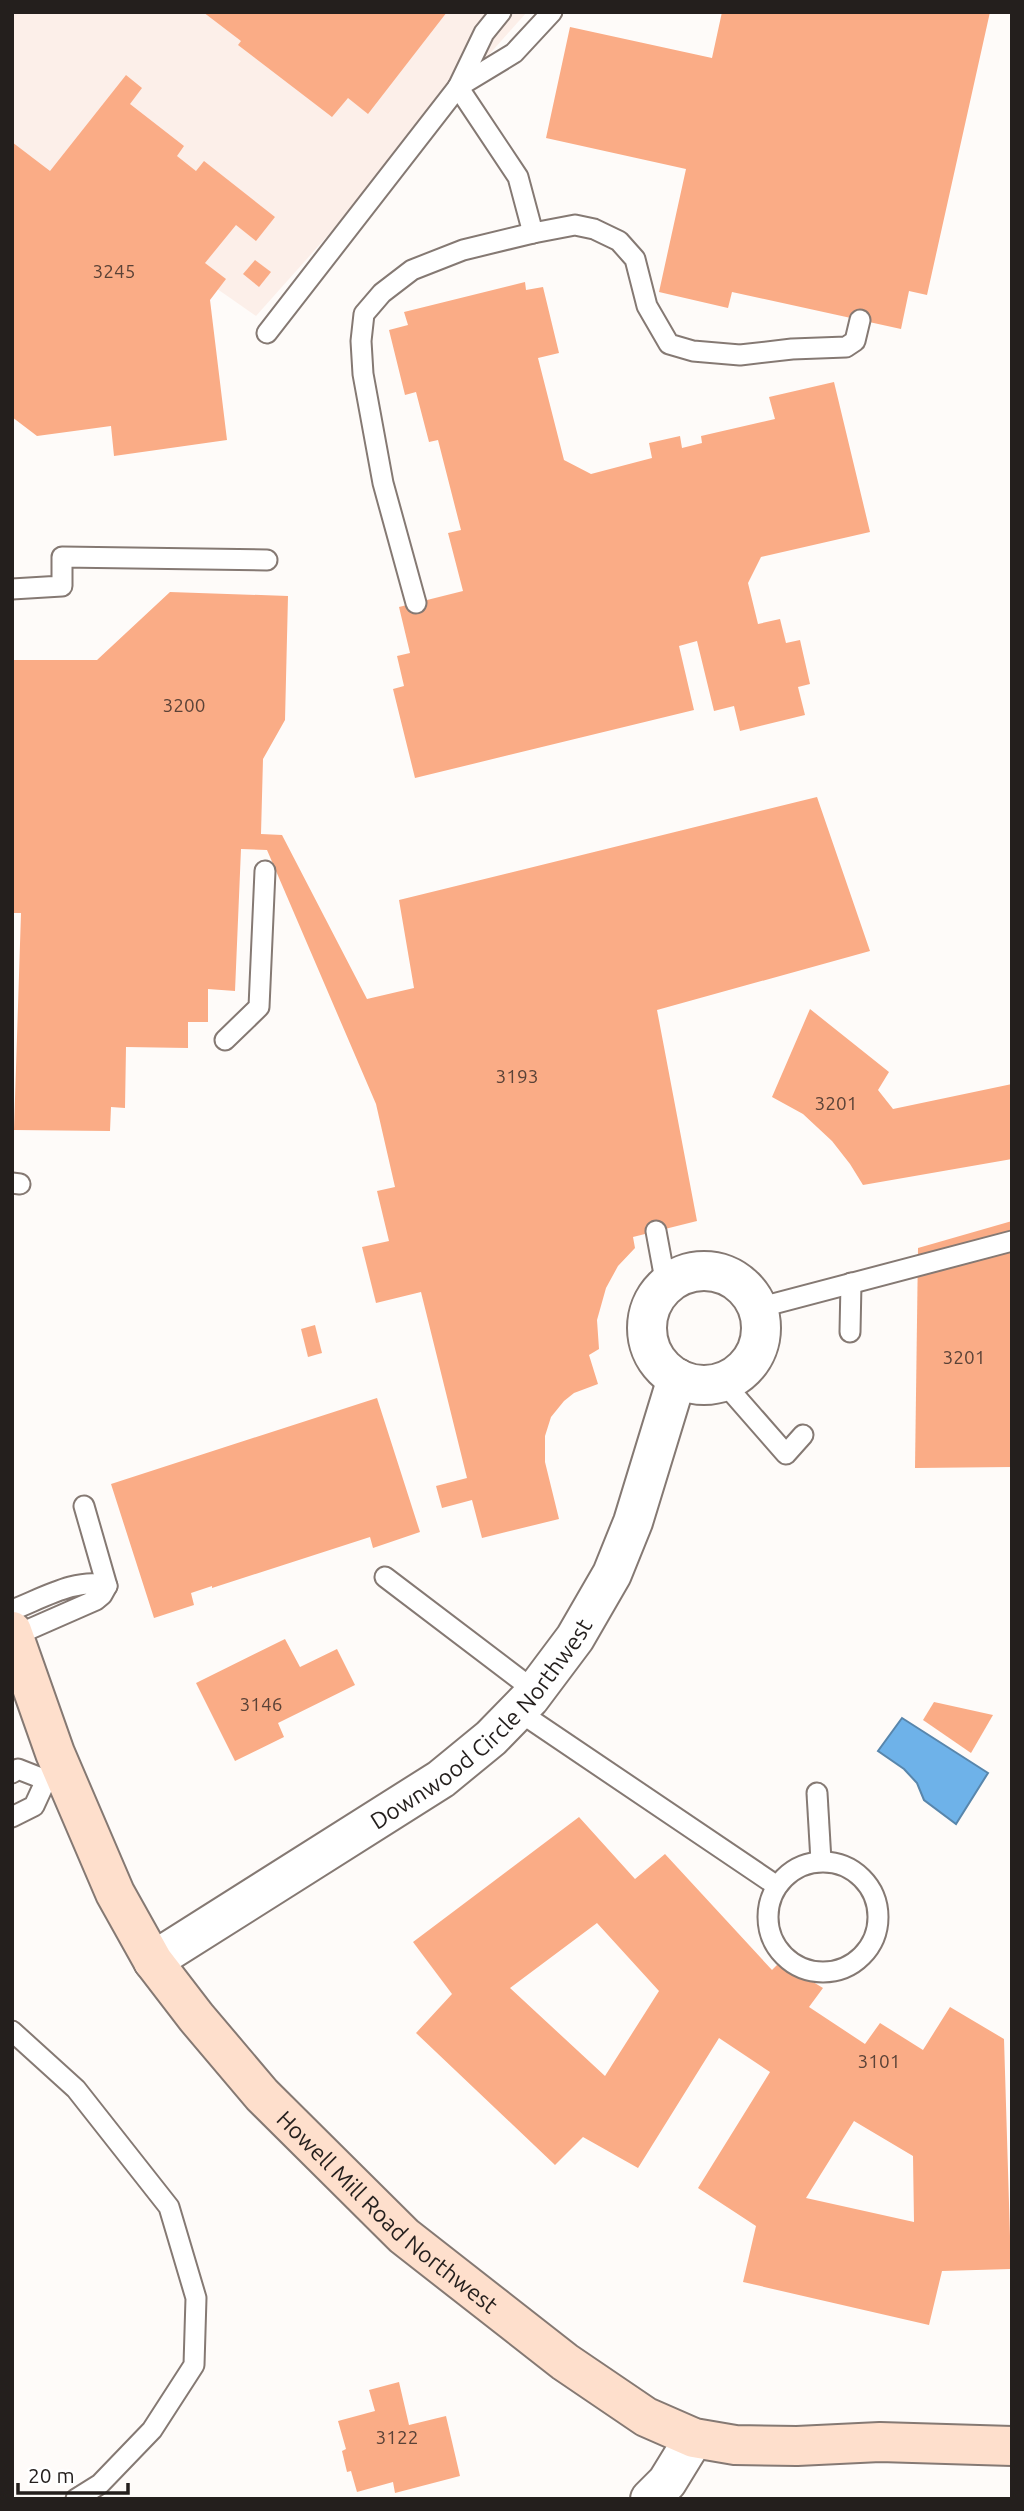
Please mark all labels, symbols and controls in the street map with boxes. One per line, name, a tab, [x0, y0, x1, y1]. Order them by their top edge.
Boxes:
house number: 3245	[93, 260, 135, 282]
house number: 3200	[163, 694, 205, 716]
house number: 3193	[496, 1065, 538, 1087]
house number: 3201	[815, 1092, 857, 1114]
house number: 3201	[943, 1346, 985, 1368]
street label: Downwood Circle Northwest	[365, 1614, 596, 1833]
house number: 3146	[240, 1693, 282, 1715]
house number: 3101	[858, 2050, 900, 2072]
street label: Howell Mill Road Northwest	[272, 2105, 503, 2317]
house number: 3122	[376, 2426, 418, 2448]
scale bar	[18, 2452, 128, 2496]
text: 20 m	[28, 2463, 75, 2487]

